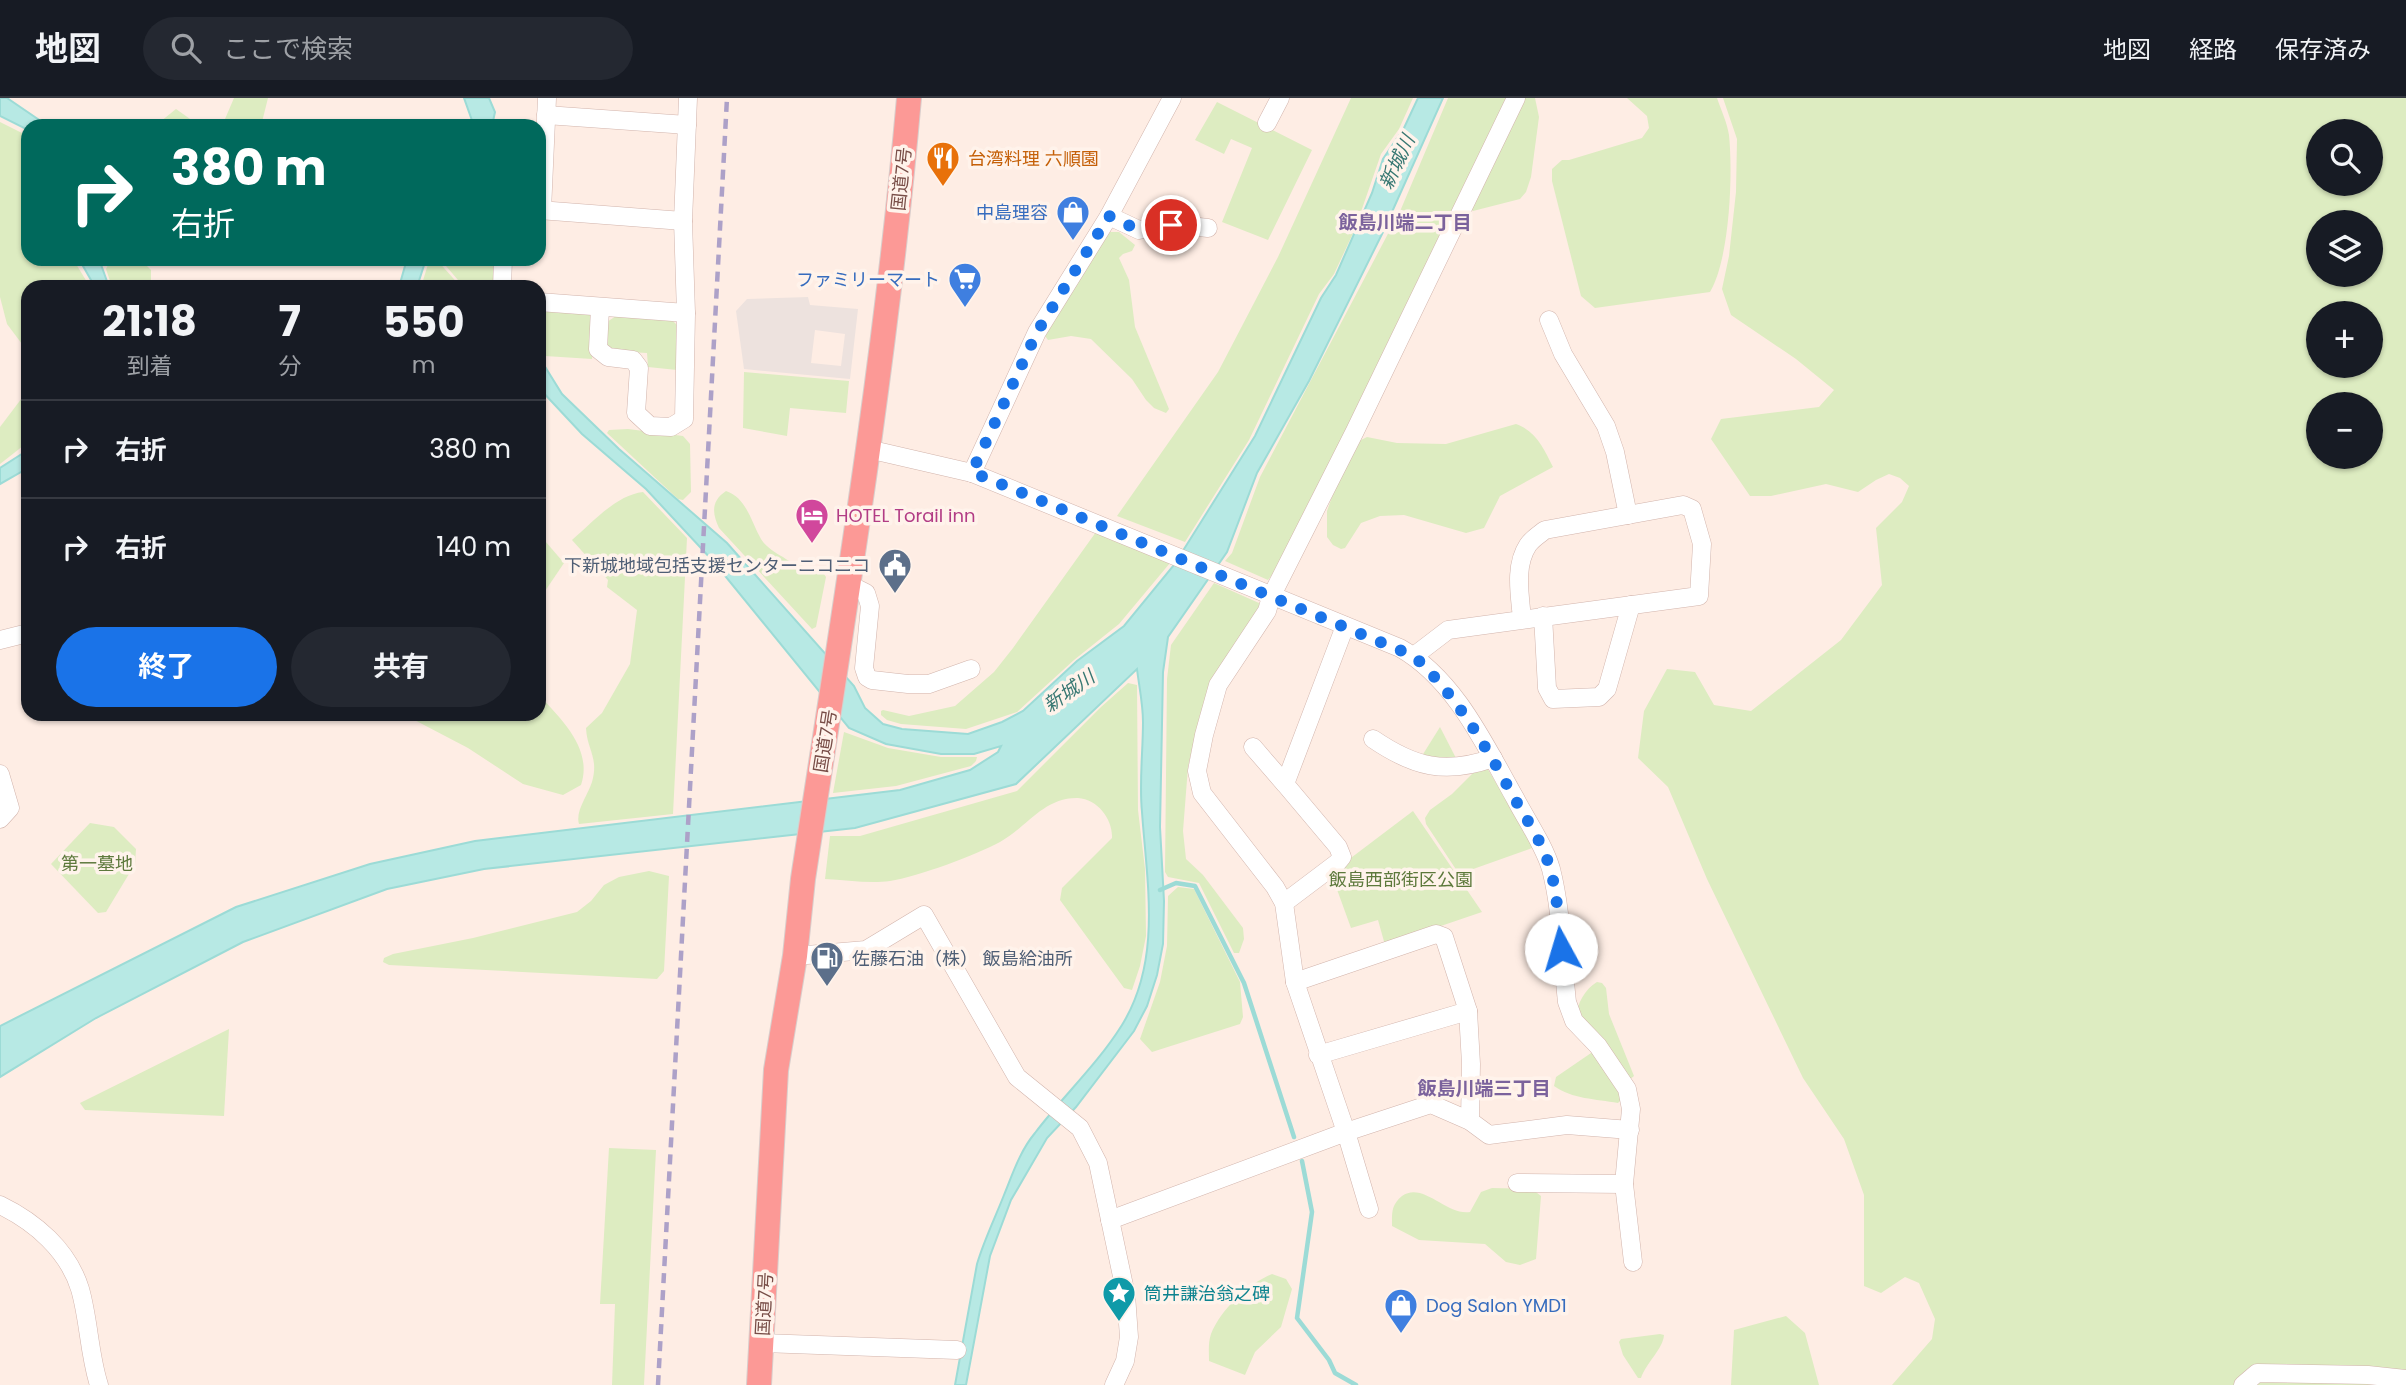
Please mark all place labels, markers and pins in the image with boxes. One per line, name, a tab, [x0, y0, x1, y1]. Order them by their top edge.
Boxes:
restaurant icon: 台湾料理 六順園	[924, 139, 962, 188]
place label: 台湾料理 六順園	[968, 146, 1099, 171]
shop icon: 中島理容	[1054, 193, 1092, 242]
pin	[1141, 195, 1201, 255]
place label: 中島理容	[976, 200, 1048, 225]
supermarket icon: ファミリーマート	[946, 260, 984, 309]
place label: ファミリーマート	[796, 267, 940, 292]
hotel icon: HOTEL Torail inn	[793, 496, 831, 545]
place label: HOTEL Torail inn	[836, 503, 975, 528]
public building icon: 下新城地域包括支援センターニコニコ	[876, 546, 914, 595]
place label: 下新城地域包括支援センターニコニコ	[564, 553, 870, 578]
fuel station icon: 佐藤石油（株） 飯島給油所	[808, 939, 846, 988]
place label: 佐藤石油（株） 飯島給油所	[852, 946, 1073, 971]
place icon: 筒井謙治翁之碑	[1100, 1274, 1138, 1323]
place label: 筒井謙治翁之碑	[1144, 1281, 1270, 1306]
shop icon: Dog Salon YMD1	[1382, 1286, 1420, 1335]
place label: Dog Salon YMD1	[1426, 1293, 1567, 1318]

